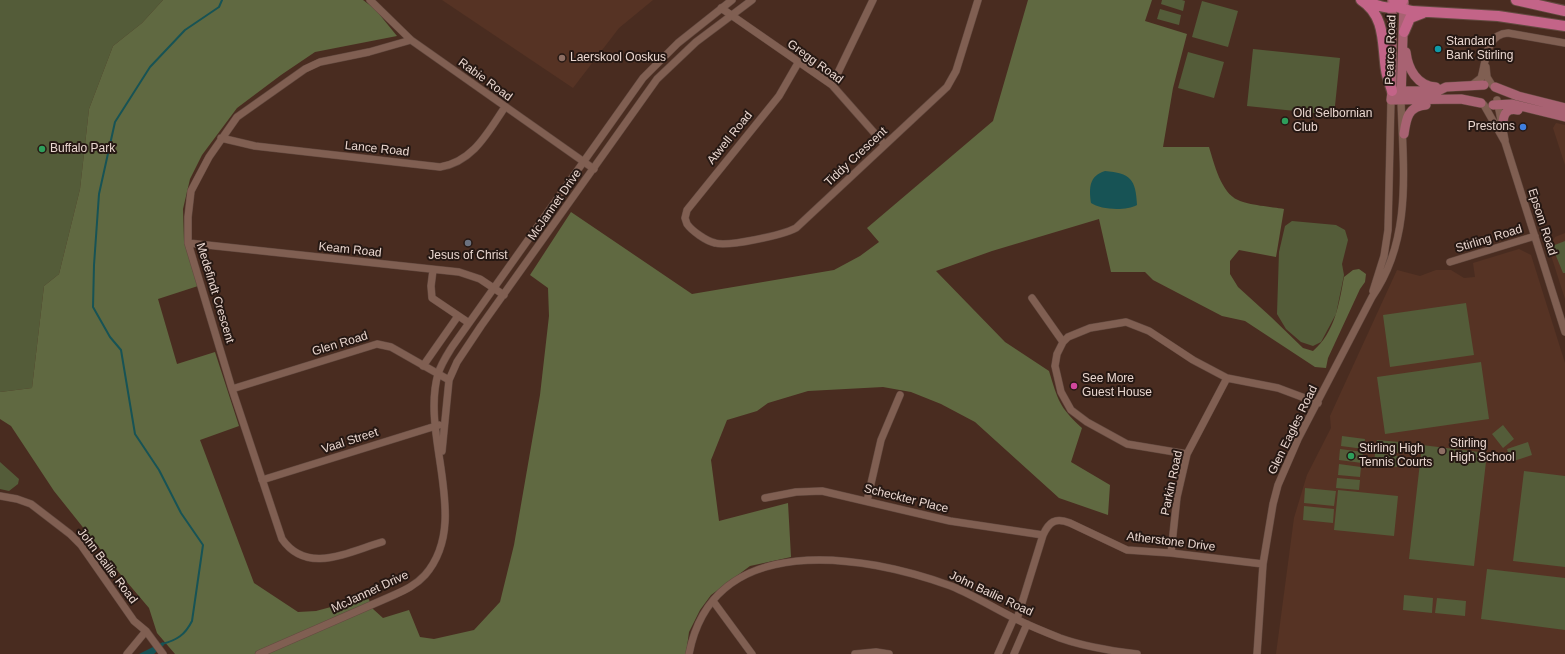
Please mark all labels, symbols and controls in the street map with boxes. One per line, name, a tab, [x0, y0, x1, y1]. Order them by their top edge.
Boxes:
street label: Pearce Road	[1383, 15, 1399, 85]
place label: Standard Bank Stirling	[1446, 35, 1513, 63]
street label: Gregg Road	[784, 37, 846, 87]
marker: Standard Bank Stirling	[1433, 44, 1443, 54]
place label: Laerskool Ooskus	[570, 51, 666, 65]
marker: Laerskool Ooskus	[557, 53, 567, 63]
street label: Rabie Road	[455, 56, 515, 104]
place label: Old Selbornian Club	[1293, 107, 1372, 135]
street label: Atwell Road	[704, 109, 756, 167]
marker: Old Selbornian Club	[1280, 116, 1290, 126]
place label: Prestons	[1468, 120, 1515, 134]
marker: Prestons	[1518, 122, 1528, 132]
street label: Tiddy Crescent	[822, 124, 890, 190]
street label: Lance Road	[344, 138, 410, 160]
place label: Buffalo Park	[50, 142, 115, 156]
marker: Buffalo Park	[37, 144, 47, 154]
street label: McJannet Drive	[525, 167, 585, 243]
street label: Epsom Road	[1524, 187, 1560, 257]
street label: Stirling Road	[1454, 222, 1524, 256]
marker: Jesus of Christ	[463, 238, 473, 248]
street label: Keam Road	[318, 240, 382, 260]
street label: Medefindt Crescent	[193, 241, 237, 345]
place label: Jesus of Christ	[428, 249, 508, 263]
street label: Glen Road	[310, 329, 370, 359]
place label: See More Guest House	[1082, 372, 1152, 400]
marker: See More Guest House	[1069, 381, 1079, 391]
street label: Glen Eagles Road	[1265, 383, 1321, 477]
street label: Vaal Street	[320, 425, 380, 457]
place label: Stirling High School	[1450, 437, 1515, 465]
place label: Stirling High Tennis Courts	[1359, 442, 1432, 470]
marker: Stirling High School	[1437, 446, 1447, 456]
street label: Parkin Road	[1158, 449, 1186, 517]
marker: Stirling High Tennis Courts	[1346, 451, 1356, 461]
street label: Scheckter Place	[862, 482, 950, 516]
street label: John Bailie Road	[74, 525, 140, 607]
street label: Atherstone Drive	[1126, 529, 1216, 555]
street label: McJannet Drive	[329, 568, 411, 616]
street label: John Bailie Road	[947, 568, 1035, 620]

